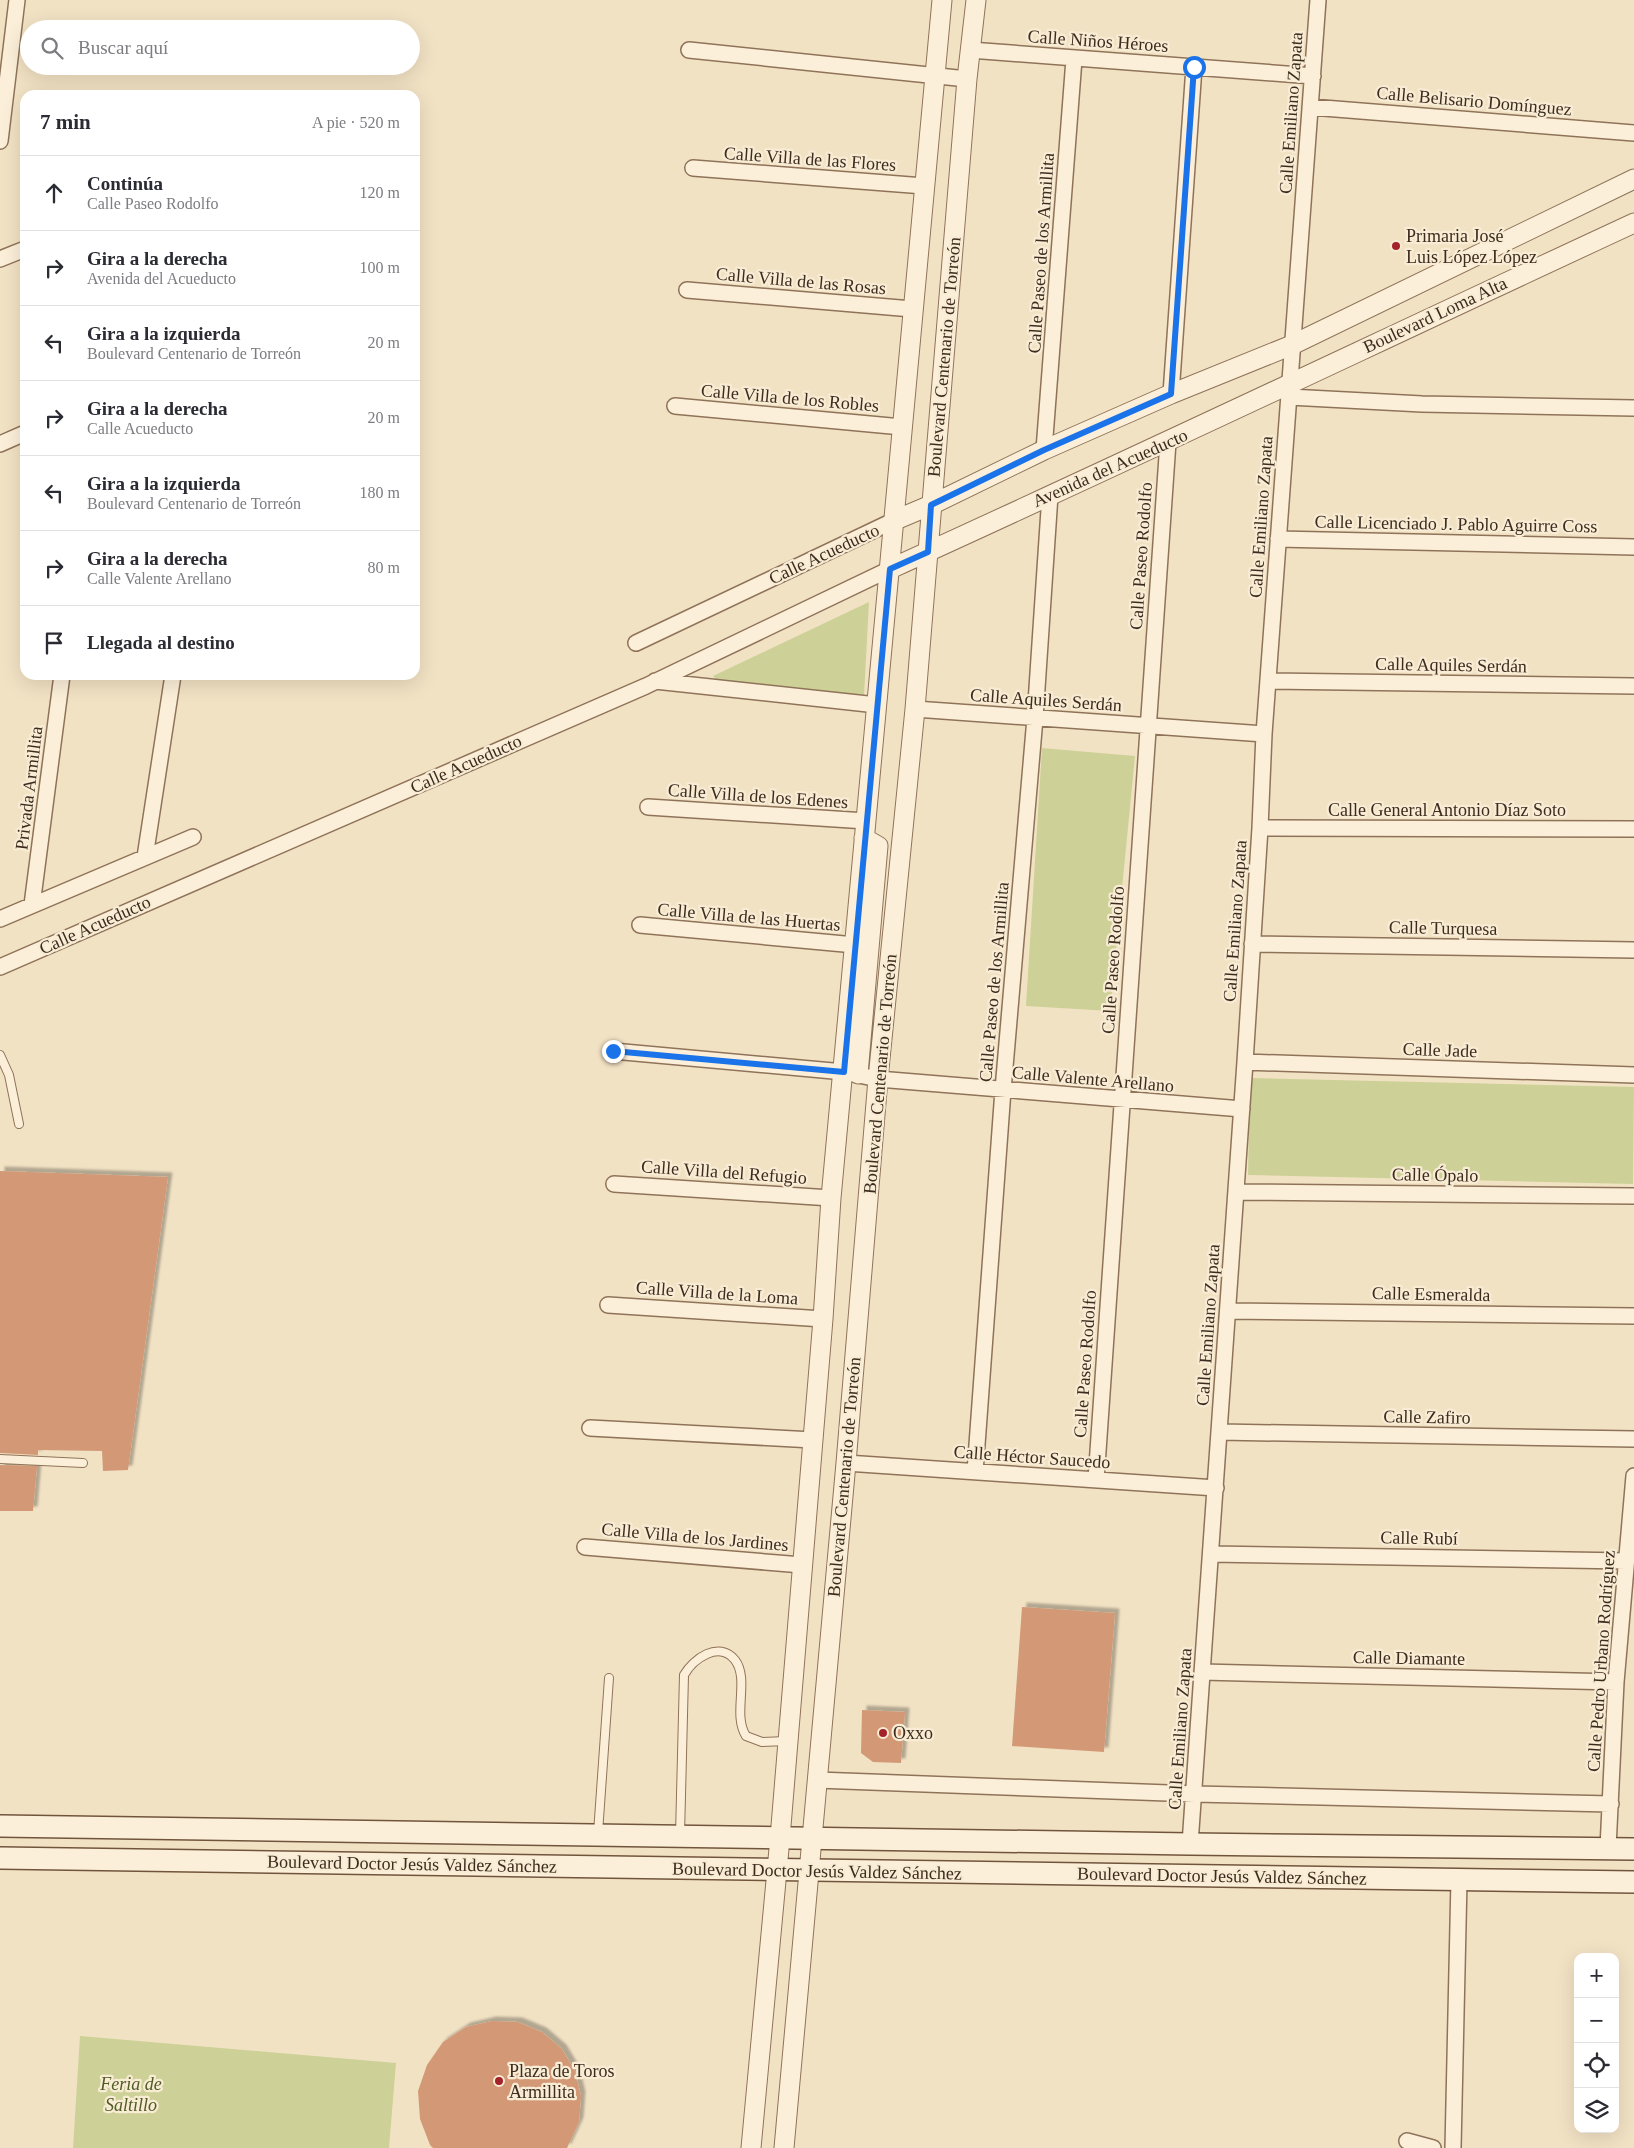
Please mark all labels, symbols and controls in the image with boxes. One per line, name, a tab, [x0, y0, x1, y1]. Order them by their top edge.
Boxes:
search box	[20, 20, 420, 75]
street label: Calle Niños Héroes	[1027, 26, 1169, 56]
street label: Calle Emiliano Zapata	[1275, 32, 1307, 194]
icon: search	[38, 34, 66, 62]
text: Buscar aquí	[78, 37, 168, 58]
route start	[1183, 56, 1206, 79]
street label: Calle Belisario Domínguez	[1376, 82, 1572, 120]
text: 7 min	[40, 110, 91, 134]
text: A pie · 520 m	[312, 114, 400, 131]
street label: Calle Villa de las Flores	[723, 143, 897, 175]
street label: Calle Paseo de los Armillita	[1024, 152, 1058, 354]
text: Continúa	[87, 173, 163, 194]
icon: ahead	[40, 179, 68, 207]
text: 120 m	[360, 184, 400, 201]
text: Calle Paseo Rodolfo	[87, 195, 219, 212]
place label: Primaria José Luis López López	[1406, 226, 1537, 267]
street label: Boulevard Centenario de Torreón	[924, 236, 964, 478]
marker: Primaria José Luis López López	[1390, 240, 1402, 252]
text: Gira a la derecha	[87, 248, 228, 269]
icon: right	[40, 254, 68, 282]
text: 100 m	[360, 259, 400, 276]
street label: Calle Villa de las Rosas	[715, 264, 887, 298]
text: Avenida del Acueducto	[87, 270, 236, 287]
street label: Boulevard Loma Alta	[1360, 273, 1510, 357]
text: Gira a la izquierda	[87, 323, 241, 344]
icon: left	[40, 329, 68, 357]
text: 20 m	[368, 334, 400, 351]
text: Boulevard Centenario de Torreón	[87, 345, 301, 362]
street label: Calle Villa de los Robles	[700, 380, 880, 416]
text: Gira a la derecha	[87, 398, 228, 419]
icon: right	[40, 404, 68, 432]
text: 20 m	[368, 409, 400, 426]
text: Calle Acueducto	[87, 420, 193, 437]
street label: Avenida del Acueducto	[1029, 425, 1191, 511]
street label: Calle Emiliano Zapata	[1245, 436, 1277, 598]
text: Gira a la izquierda	[87, 473, 241, 494]
icon: left	[40, 479, 68, 507]
street label: Calle Paseo Rodolfo	[1126, 481, 1156, 631]
text: 180 m	[360, 484, 400, 501]
text: Boulevard Centenario de Torreón	[87, 495, 301, 512]
street label: Calle Licenciado J. Pablo Aguirre Coss	[1314, 512, 1598, 536]
street label: Calle Acueducto	[766, 520, 882, 588]
text: Gira a la derecha	[87, 548, 228, 569]
icon: right	[40, 554, 68, 582]
text: 80 m	[368, 559, 400, 576]
text: Calle Valente Arellano	[87, 570, 232, 587]
icon: arrive	[40, 629, 68, 657]
text: Llegada al destino	[87, 632, 235, 653]
street label: Calle Aquiles Serdán	[1375, 654, 1527, 676]
street label: Calle Aquiles Serdán	[969, 685, 1123, 715]
street label: Privada Armillita	[11, 725, 47, 851]
street label: Calle Acueducto	[407, 731, 525, 797]
street label: Calle Villa de los Edenes	[667, 780, 849, 812]
street label: Calle General Antonio Díaz Soto	[1328, 800, 1566, 820]
street label: Calle Emiliano Zapata	[1219, 840, 1251, 1002]
street label: Calle Paseo de los Armillita	[975, 881, 1013, 1083]
street label: Calle Paseo Rodolfo	[1098, 885, 1128, 1035]
street label: Calle Acueducto	[36, 892, 154, 958]
street label: Calle Villa de las Huertas	[657, 899, 841, 935]
street label: Calle Turquesa	[1389, 917, 1497, 939]
street label: Boulevard Centenario de Torreón	[860, 953, 900, 1195]
street label: Calle Jade	[1402, 1039, 1478, 1061]
route end	[602, 1040, 625, 1063]
street label: Calle Valente Arellano	[1011, 1062, 1175, 1096]
street label: Calle Villa del Refugio	[640, 1156, 808, 1188]
street label: Calle Ópalo	[1392, 1163, 1478, 1186]
street label: Calle Emiliano Zapata	[1192, 1244, 1224, 1406]
street label: Calle Villa de la Loma	[635, 1277, 799, 1309]
street label: Calle Esmeralda	[1372, 1283, 1490, 1305]
street label: Calle Paseo Rodolfo	[1070, 1289, 1100, 1439]
street label: Boulevard Centenario de Torreón	[824, 1356, 864, 1598]
street label: Calle Zafiro	[1383, 1406, 1471, 1428]
street label: Calle Héctor Saucedo	[953, 1442, 1111, 1472]
street label: Calle Villa de los Jardines	[601, 1519, 789, 1555]
street label: Calle Rubí	[1380, 1527, 1458, 1549]
street label: Calle Pedro Urbano Rodríguez	[1583, 1549, 1619, 1773]
street label: Calle Diamante	[1353, 1647, 1465, 1669]
street label: Calle Emiliano Zapata	[1164, 1648, 1196, 1810]
place label: Oxxo	[893, 1723, 933, 1743]
marker: Oxxo	[877, 1727, 889, 1739]
street label: Boulevard Doctor Jesús Valdez Sánchez	[267, 1851, 557, 1877]
street label: Boulevard Doctor Jesús Valdez Sánchez	[672, 1858, 962, 1884]
street label: Boulevard Doctor Jesús Valdez Sánchez	[1077, 1863, 1367, 1889]
map controls	[1574, 1953, 1619, 2133]
button: +	[1574, 1953, 1619, 1998]
button: −	[1574, 1998, 1619, 2043]
button: locate	[1574, 2043, 1619, 2088]
place label: Plaza de Toros Armillita	[509, 2061, 614, 2102]
park label: Feria de Saltillo	[99, 2074, 162, 2115]
marker: Plaza de Toros Armillita	[493, 2075, 505, 2087]
button: layers	[1574, 2088, 1619, 2133]

